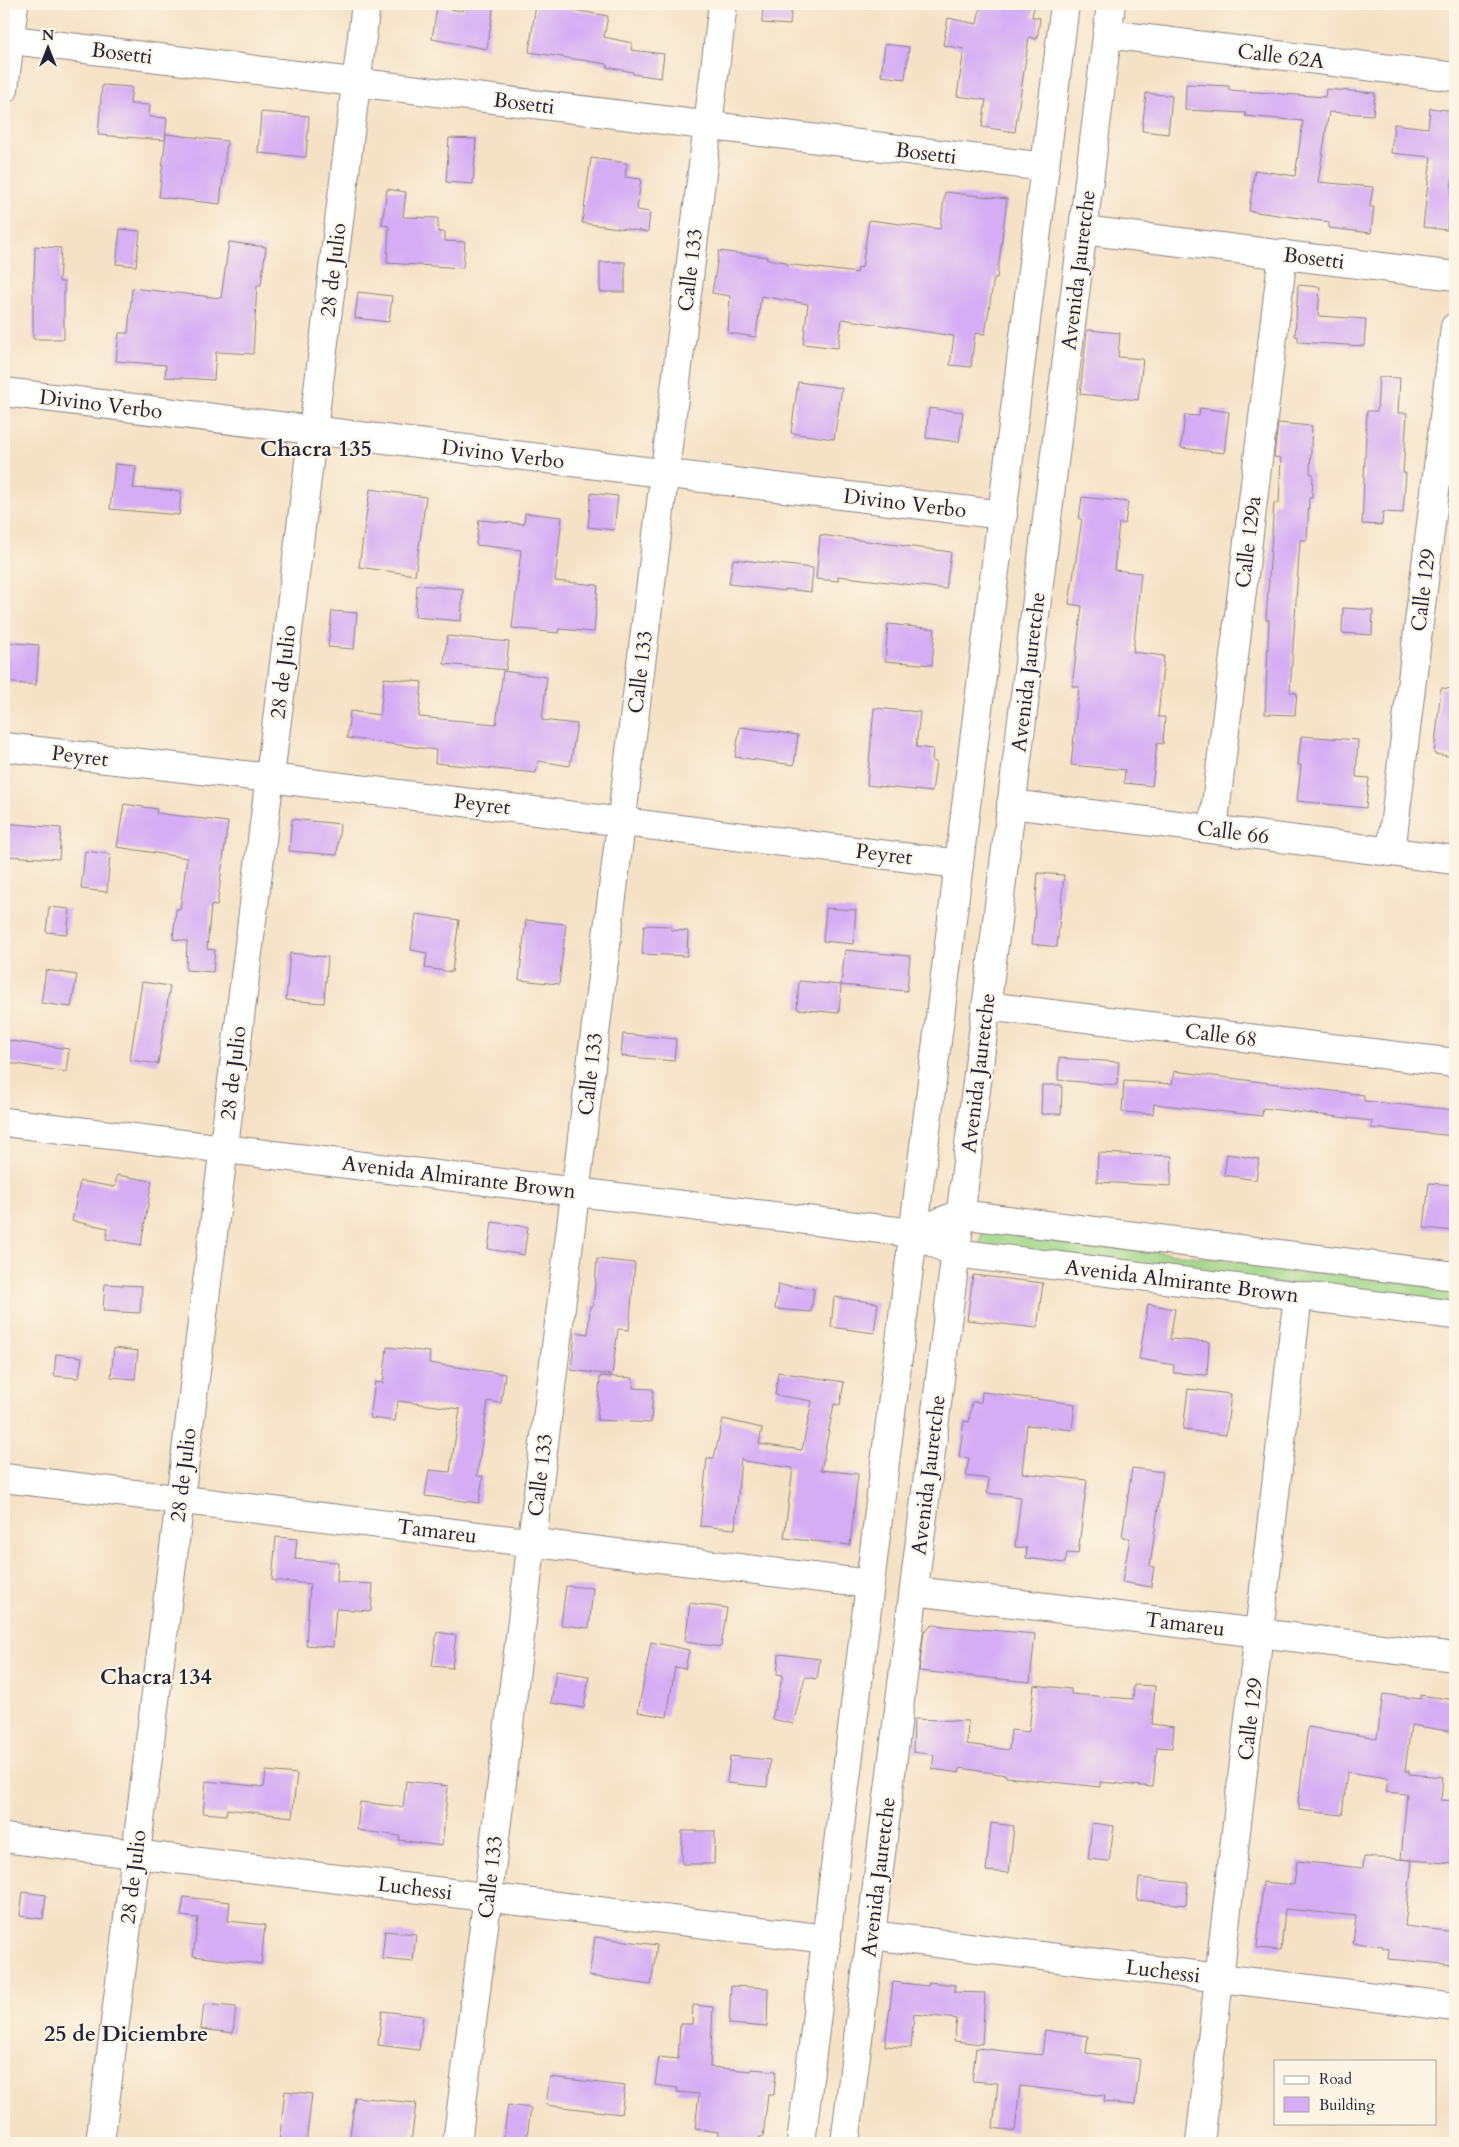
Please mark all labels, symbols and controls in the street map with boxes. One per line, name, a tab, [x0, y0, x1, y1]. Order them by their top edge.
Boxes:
north arrow	[22, 22, 72, 72]
text: N	[42, 26, 54, 45]
street label: Bosetti	[90, 35, 154, 72]
street label: Calle 62A	[1236, 37, 1326, 76]
street label: Bosetti	[492, 85, 556, 122]
street label: Bosetti	[894, 135, 958, 172]
street label: Avenida Jauretche	[1054, 188, 1103, 352]
street label: 28 de Julio	[313, 221, 354, 319]
street label: Calle 133	[671, 227, 710, 313]
street label: Bosetti	[1282, 240, 1346, 277]
street label: Divino Verbo	[38, 383, 164, 426]
street label: Divino Verbo	[440, 433, 566, 476]
district label: Chacra 135	[260, 434, 372, 464]
street label: Divino Verbo	[842, 482, 968, 525]
street label: Calle 129a	[1228, 494, 1269, 590]
street label: Calle 129	[1404, 547, 1443, 633]
street label: Avenida Jauretche	[1004, 590, 1053, 754]
street label: 28 de Julio	[263, 623, 304, 721]
street label: Calle 133	[621, 629, 660, 715]
street label: Peyret	[50, 739, 110, 774]
street label: Peyret	[452, 787, 512, 822]
street label: Calle 66	[1195, 814, 1271, 851]
street label: Peyret	[854, 837, 914, 872]
street label: Avenida Jauretche	[954, 991, 1003, 1155]
street label: Calle 68	[1183, 1017, 1259, 1054]
street label: 28 de Julio	[213, 1024, 254, 1122]
street label: Calle 133	[571, 1031, 610, 1117]
street label: Avenida Almirante Brown	[340, 1149, 578, 1206]
street label: Avenida Almirante Brown	[1063, 1253, 1301, 1310]
street label: Avenida Jauretche	[904, 1393, 953, 1557]
street label: 28 de Julio	[163, 1426, 204, 1524]
street label: Calle 133	[521, 1432, 560, 1518]
street label: Tamareu	[395, 1512, 478, 1551]
street label: Tamareu	[1143, 1605, 1226, 1644]
district label: Chacra 134	[100, 1662, 212, 1692]
street label: Calle 129	[1231, 1676, 1270, 1762]
street label: Avenida Jauretche	[854, 1795, 903, 1959]
street label: 28 de Julio	[113, 1828, 154, 1926]
street label: Calle 133	[471, 1834, 510, 1920]
street label: Luchessi	[376, 1870, 454, 1907]
street label: Luchessi	[1124, 1953, 1202, 1990]
district label: 25 de Diciembre	[44, 2019, 208, 2049]
legend	[1274, 2060, 1436, 2124]
text: Road	[1319, 2069, 1352, 2089]
text: Building	[1319, 2095, 1375, 2115]

